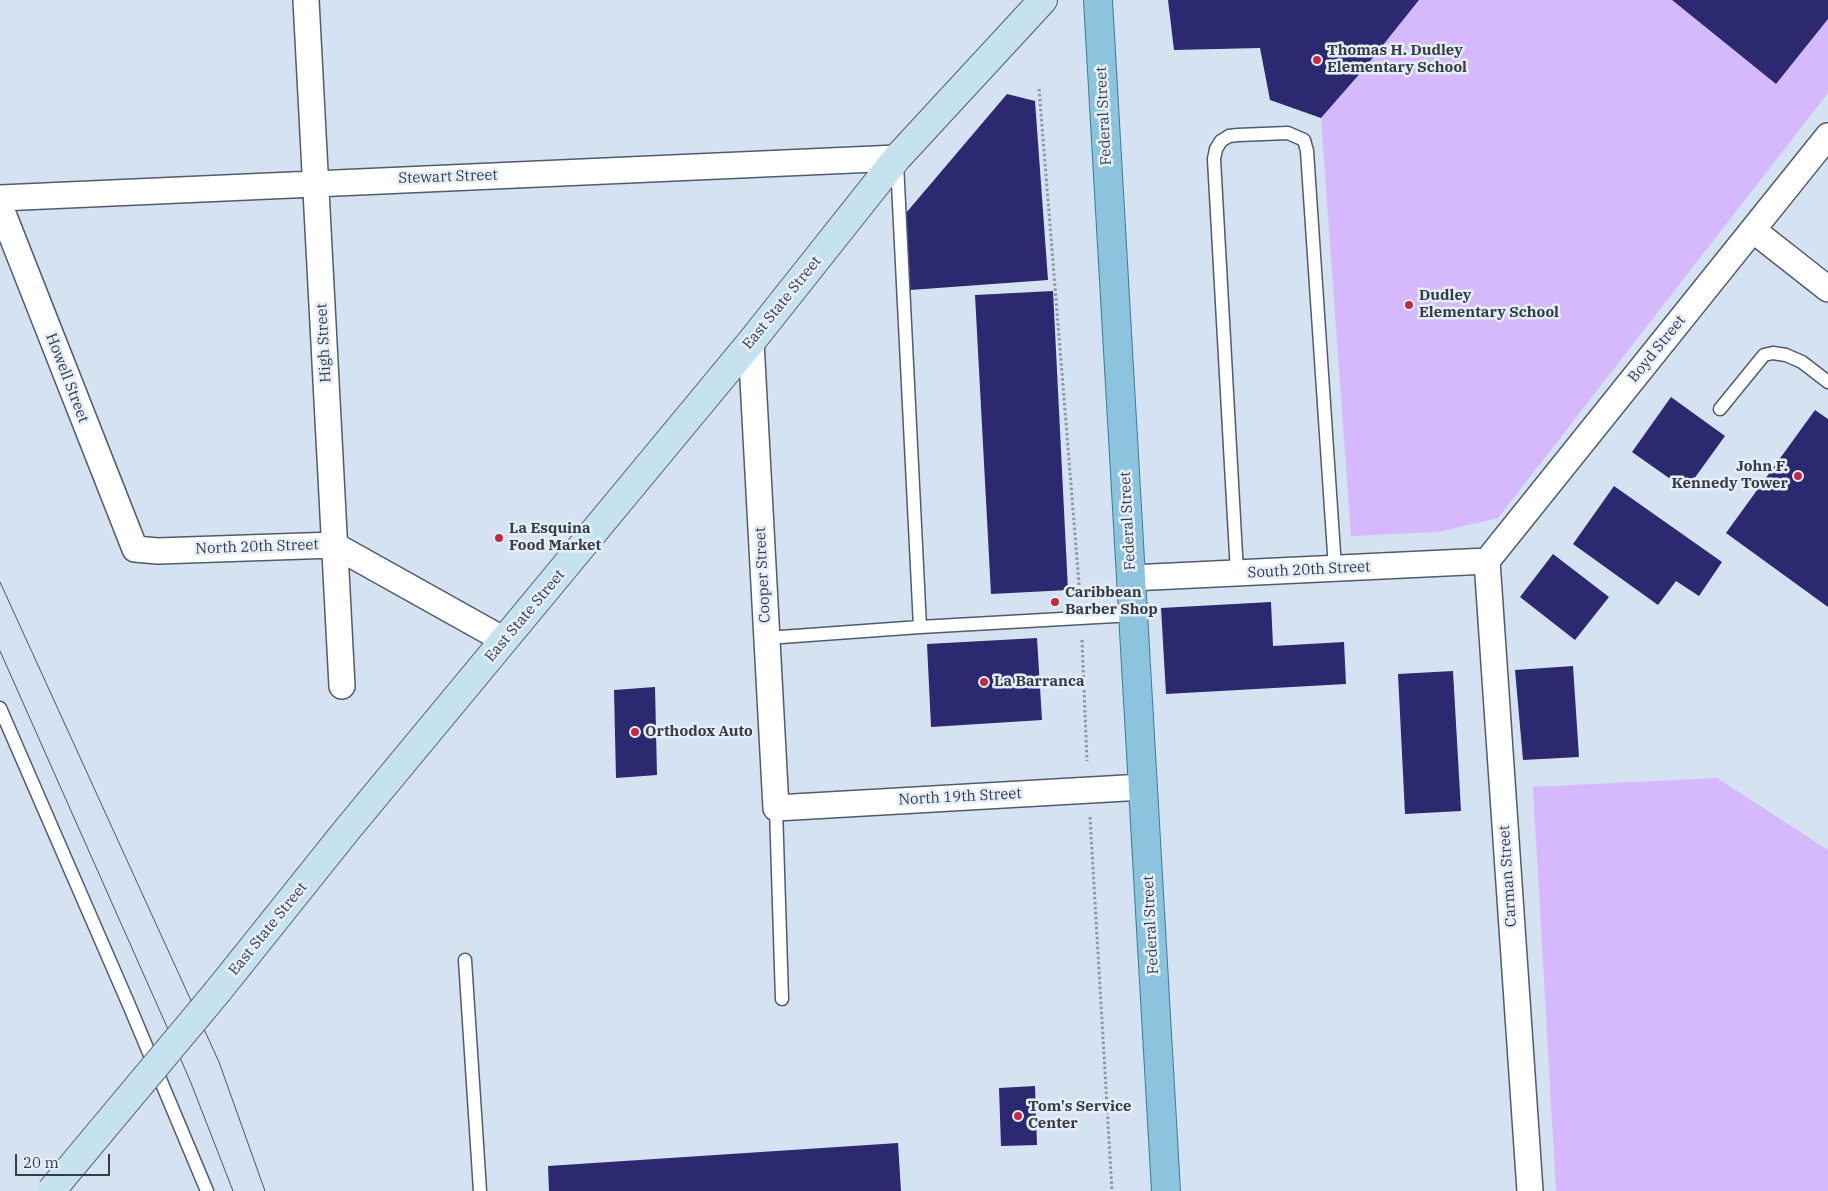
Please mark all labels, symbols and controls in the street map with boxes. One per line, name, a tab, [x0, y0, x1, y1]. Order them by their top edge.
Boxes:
place label: Thomas H. Dudley Elementary School	[1327, 42, 1467, 77]
marker: Thomas H. Dudley Elementary School	[1311, 54, 1323, 66]
street label: Federal Street	[1092, 66, 1116, 166]
street label: Stewart Street	[398, 166, 498, 188]
street label: East State Street	[739, 253, 825, 353]
place label: Dudley Elementary School	[1419, 287, 1559, 322]
marker: Dudley Elementary School	[1403, 299, 1415, 311]
street label: High Street	[313, 303, 335, 383]
street label: Boyd Street	[1624, 312, 1690, 386]
street label: Howell Street	[42, 331, 92, 425]
place label: John F. Kennedy Tower	[1672, 458, 1788, 493]
marker: John F. Kennedy Tower	[1792, 470, 1804, 482]
street label: Federal Street	[1116, 471, 1140, 571]
place label: La Esquina Food Market	[509, 520, 601, 555]
street label: Cooper Street	[751, 526, 775, 624]
marker: La Esquina Food Market	[493, 532, 505, 544]
street label: North 20th Street	[195, 536, 319, 558]
street label: South 20th Street	[1247, 558, 1371, 582]
street label: East State Street	[481, 566, 569, 666]
place label: Caribbean Barber Shop	[1065, 584, 1158, 619]
marker: Caribbean Barber Shop	[1049, 596, 1061, 608]
place label: La Barranca	[994, 673, 1084, 691]
marker: La Barranca	[978, 676, 990, 688]
place label: Orthodox Auto	[645, 723, 753, 741]
marker: Orthodox Auto	[629, 726, 641, 738]
street label: North 19th Street	[898, 785, 1022, 809]
street label: Carman Street	[1495, 824, 1521, 928]
street label: Federal Street	[1139, 875, 1163, 975]
street label: East State Street	[225, 879, 311, 979]
place label: Tom's Service Center	[1028, 1098, 1131, 1133]
marker: Tom's Service Center	[1012, 1110, 1024, 1122]
scale bar	[18, 1144, 112, 1176]
text: 20 m	[23, 1153, 59, 1172]

